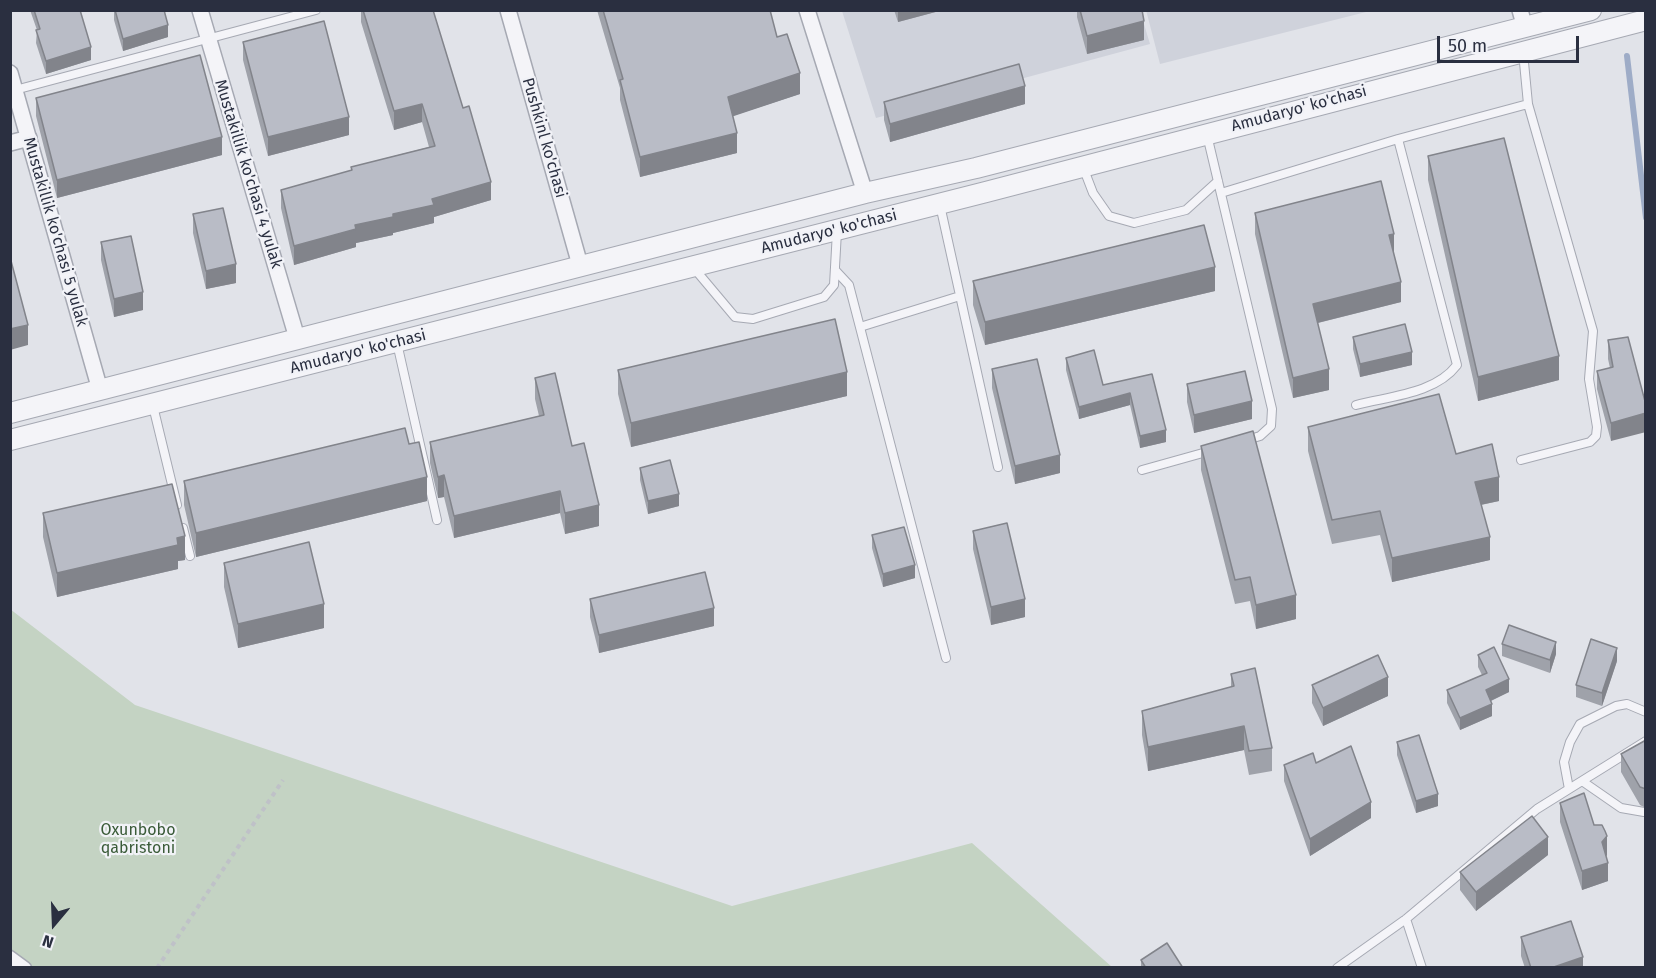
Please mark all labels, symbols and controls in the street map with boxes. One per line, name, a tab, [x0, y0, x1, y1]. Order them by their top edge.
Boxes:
scale bar	[1440, 24, 1582, 62]
text: 50 m	[1448, 35, 1487, 57]
street label: Pushkinl ko'chasi	[518, 76, 570, 200]
street label: Mustakillik ko'chasi 4 yulak	[210, 77, 286, 271]
street label: Amudaryo' ko'chasi	[1229, 82, 1369, 136]
street label: Mustakillik ko'chasi 5 yulak	[19, 135, 91, 329]
street label: Amudaryo' ko'chasi	[759, 206, 899, 258]
street label: Amudaryo' ko'chasi	[288, 326, 428, 378]
park label: Oxunbobo qabristoni	[101, 821, 175, 859]
north arrow	[24, 894, 84, 954]
text: N	[40, 931, 56, 952]

